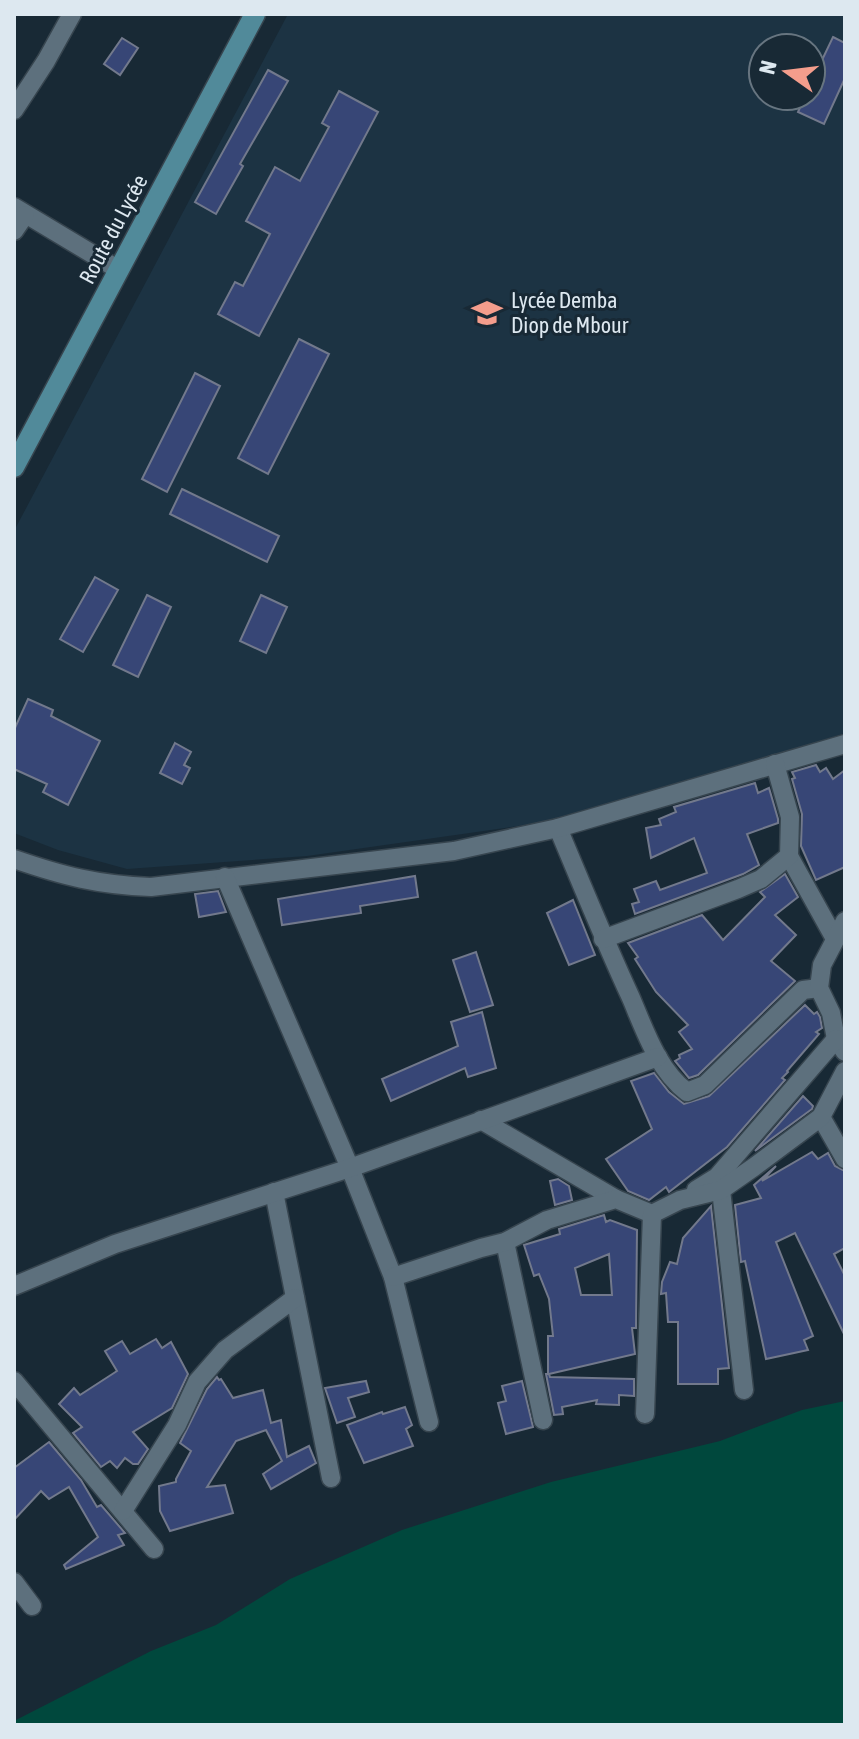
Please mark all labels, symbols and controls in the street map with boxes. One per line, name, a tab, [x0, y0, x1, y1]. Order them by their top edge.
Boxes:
north arrow	[747, 32, 827, 112]
text: N	[753, 58, 782, 77]
street label: Route du Lycée	[73, 170, 153, 288]
place label: Lycée Demba Diop de Mbour	[511, 287, 629, 338]
school or university icon: Lycée Demba Diop de Mbour	[470, 296, 504, 330]

